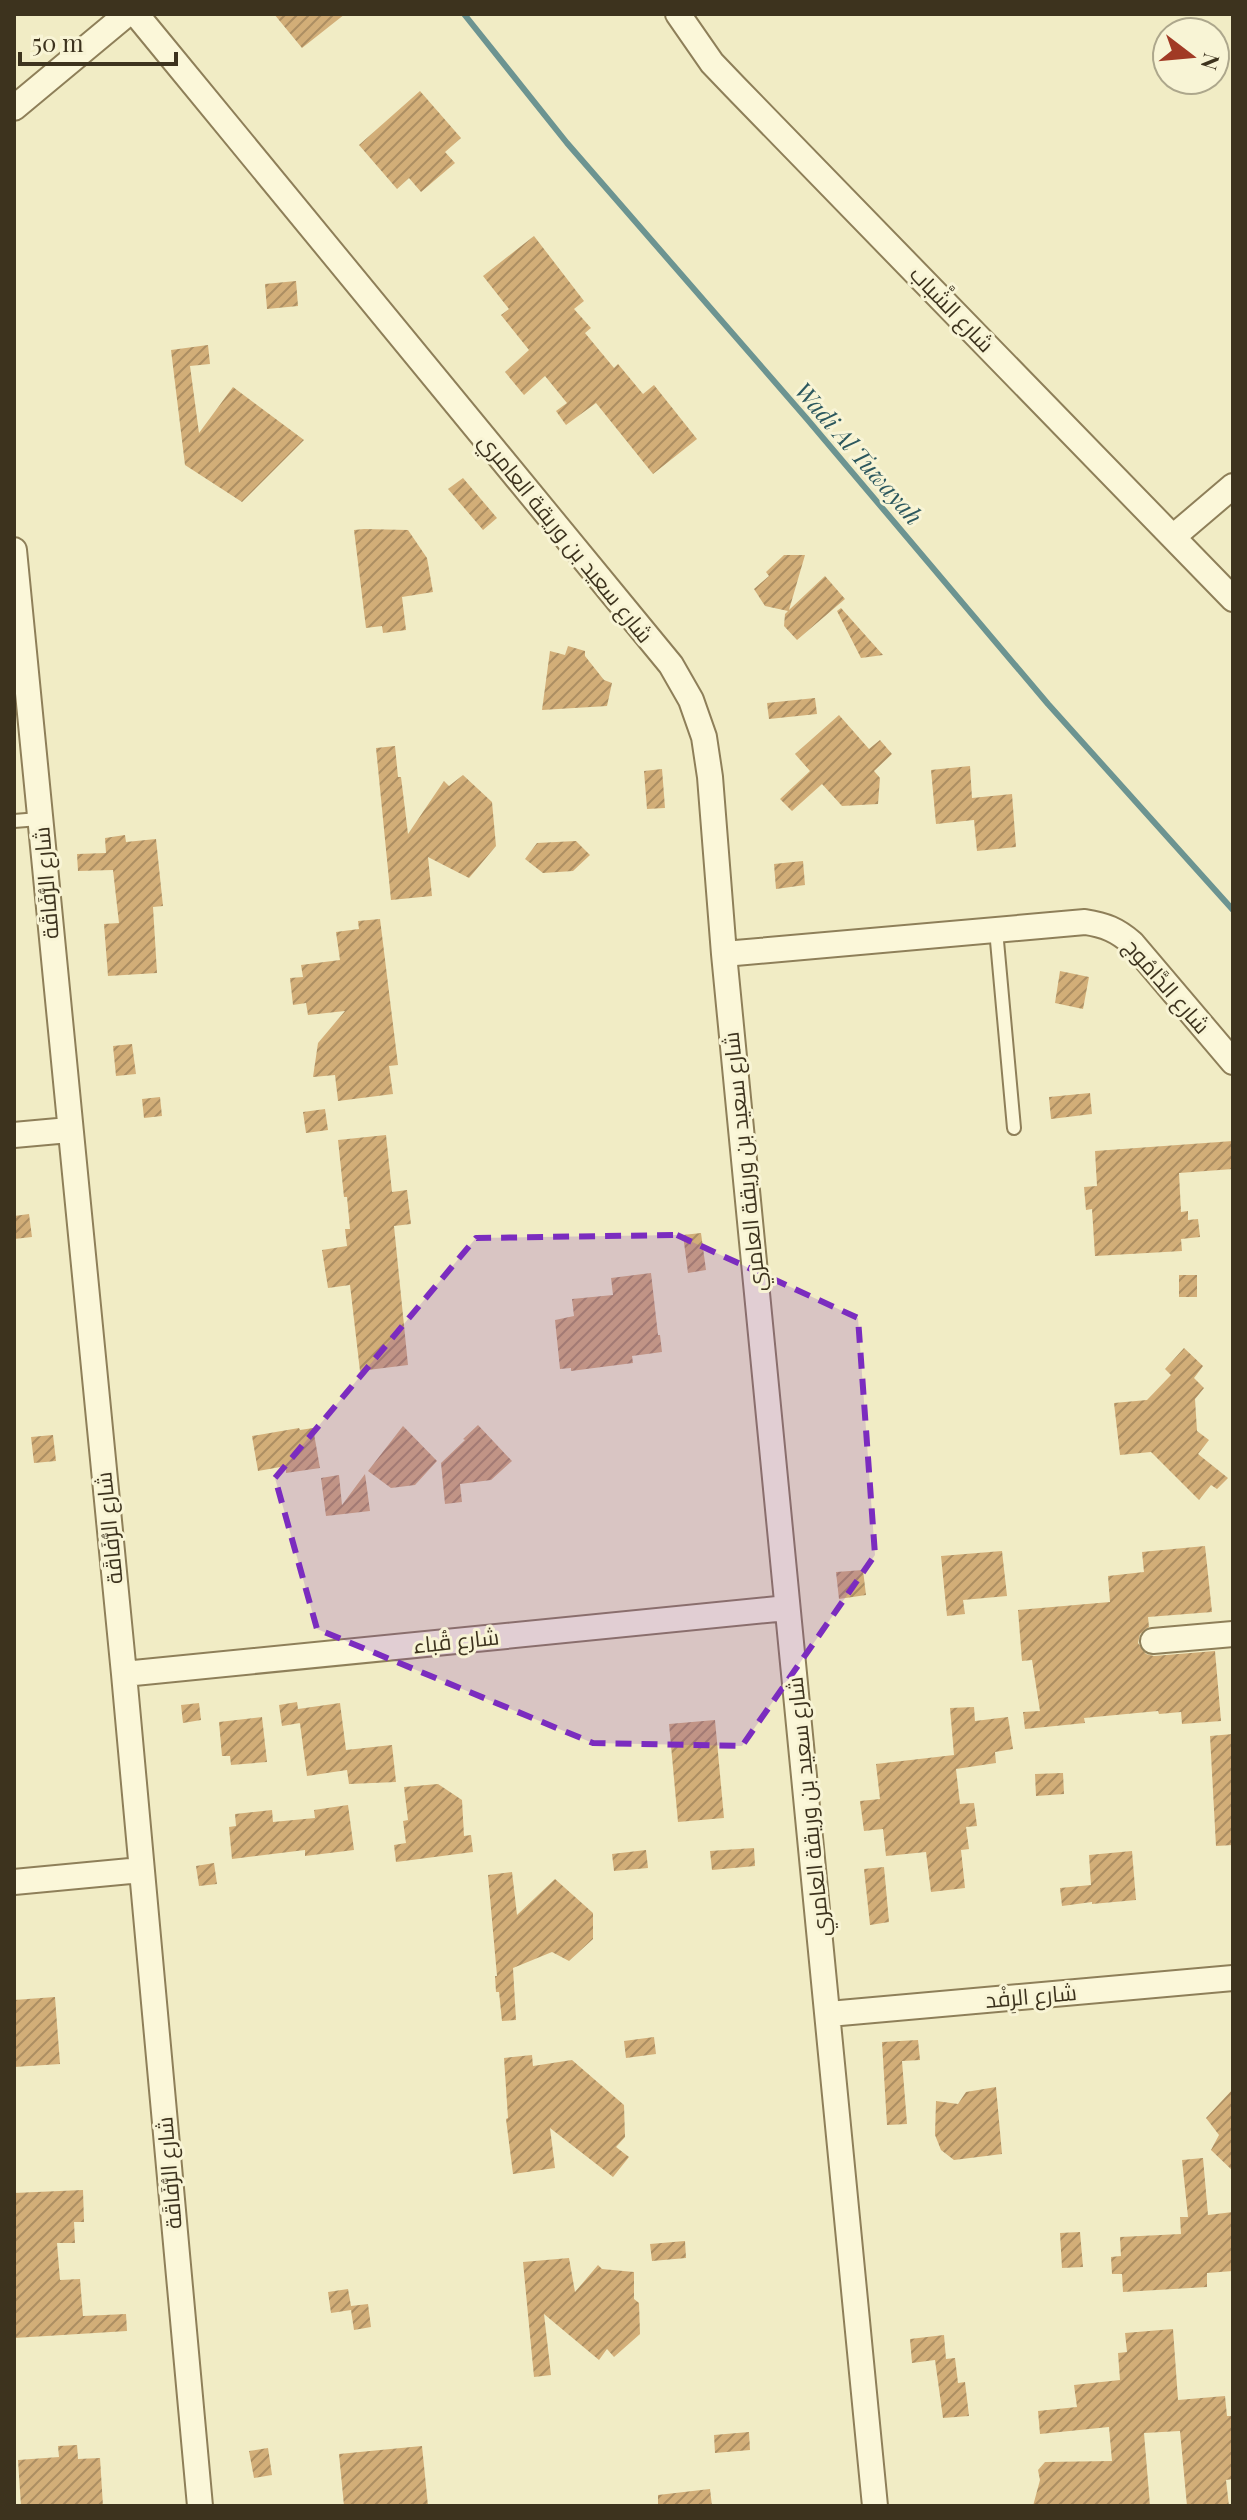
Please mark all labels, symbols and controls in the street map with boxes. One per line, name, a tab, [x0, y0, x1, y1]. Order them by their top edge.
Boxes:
scale bar	[20, 16, 176, 66]
north arrow	[1151, 16, 1231, 96]
text: 50 m	[32, 26, 84, 58]
text: N	[1195, 50, 1228, 74]
street label: شارع الشَّباب	[903, 258, 1002, 359]
water label: Wadi Al Tuwayah	[788, 374, 931, 531]
street label: شارع سعيد بن وريقة العامري	[471, 426, 661, 650]
street label: شارع الرُّفَاقَة	[25, 826, 66, 940]
street label: شارع الدَّامُوج	[1117, 931, 1218, 1040]
street label: شارع سعيد بن وريقة العامري	[714, 1030, 775, 1294]
street label: شارع الرُّفَاقَة	[87, 1470, 130, 1586]
street label: شارع قُباء	[411, 1621, 501, 1660]
street label: شارع سعيد بن وريقة العامري	[778, 1675, 839, 1939]
street label: شارع الرِفْد	[984, 1976, 1078, 2015]
street label: شارع الرُّفَاقَة	[148, 2116, 189, 2230]

